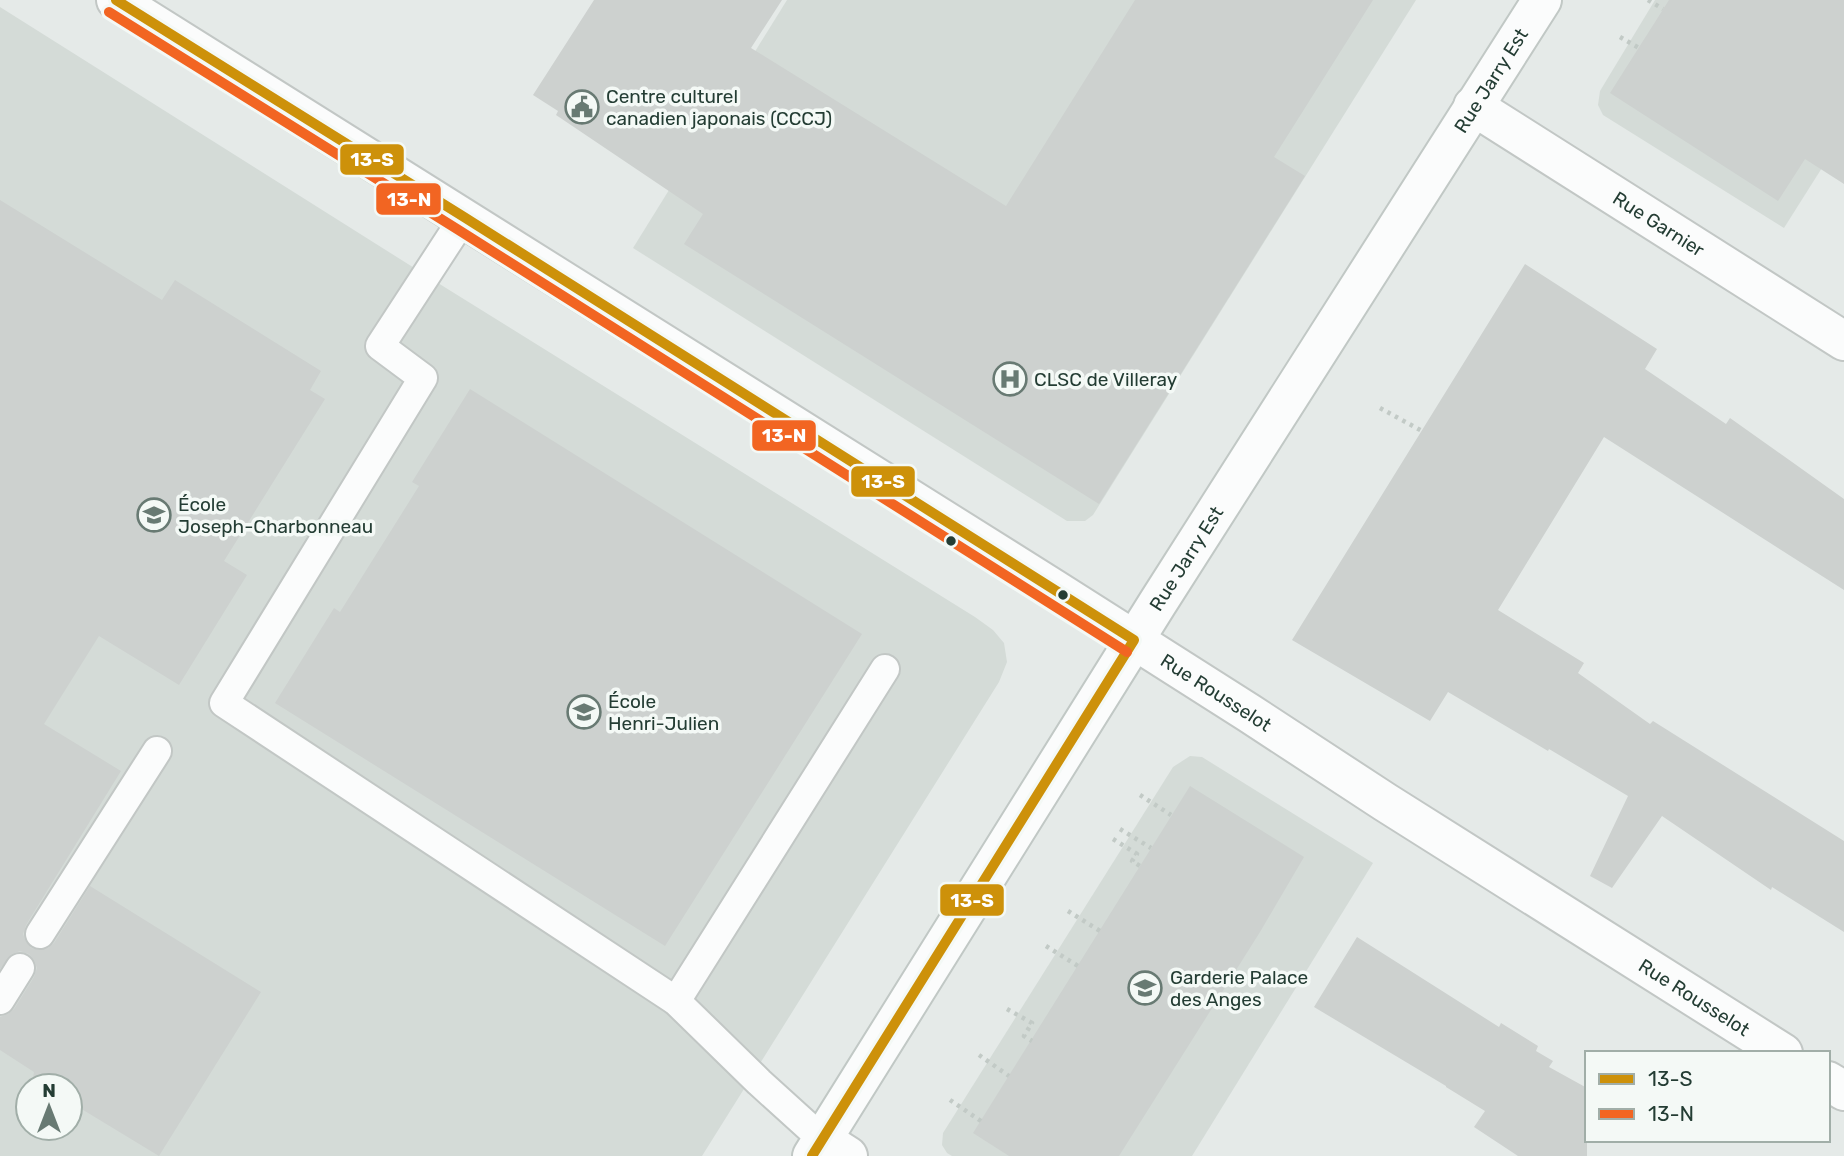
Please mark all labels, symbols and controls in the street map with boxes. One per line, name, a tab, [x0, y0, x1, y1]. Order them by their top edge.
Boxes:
street label: Rue Jarry Est	[1449, 24, 1533, 137]
place label: Centre culturel canadien japonais (CCCJ)	[606, 85, 832, 130]
public building icon: Centre culturel canadien japonais (CCCJ)	[563, 88, 601, 126]
line badge: 13-S	[339, 143, 405, 176]
text: 13-S	[350, 148, 394, 171]
line badge: 13-N	[375, 182, 442, 216]
street label: Rue Garnier	[1609, 187, 1709, 262]
text: 13-N	[387, 188, 431, 211]
hospital icon: CLSC de Villeray	[991, 360, 1029, 398]
place label: CLSC de Villeray	[1034, 368, 1177, 391]
line badge: 13-N	[751, 419, 817, 452]
text: 13-N	[762, 424, 806, 447]
line badge: 13-S	[850, 465, 916, 498]
text: 13-S	[861, 470, 905, 493]
place label: École Joseph-Charbonneau	[178, 493, 373, 538]
school or university icon: École Joseph-Charbonneau	[135, 496, 173, 534]
street label: Rue Jarry Est	[1145, 502, 1229, 615]
unlabelled marker	[944, 534, 958, 548]
unlabelled marker	[1056, 588, 1070, 602]
street label: Rue Rousselot	[1156, 649, 1276, 737]
place label: École Henri-Julien	[608, 690, 719, 735]
school or university icon: École Henri-Julien	[565, 693, 603, 731]
line badge: 13-S	[939, 883, 1005, 917]
text: 13-S	[950, 889, 994, 912]
street label: Rue Rousselot	[1634, 954, 1754, 1041]
place label: Garderie Palace des Anges	[1170, 966, 1308, 1011]
school or university icon: Garderie Palace des Anges	[1126, 969, 1164, 1007]
legend	[1585, 1051, 1830, 1142]
text: 13-S	[1648, 1066, 1692, 1091]
north arrow	[14, 1072, 84, 1142]
text: N	[42, 1079, 56, 1102]
text: 13-N	[1648, 1101, 1694, 1126]

